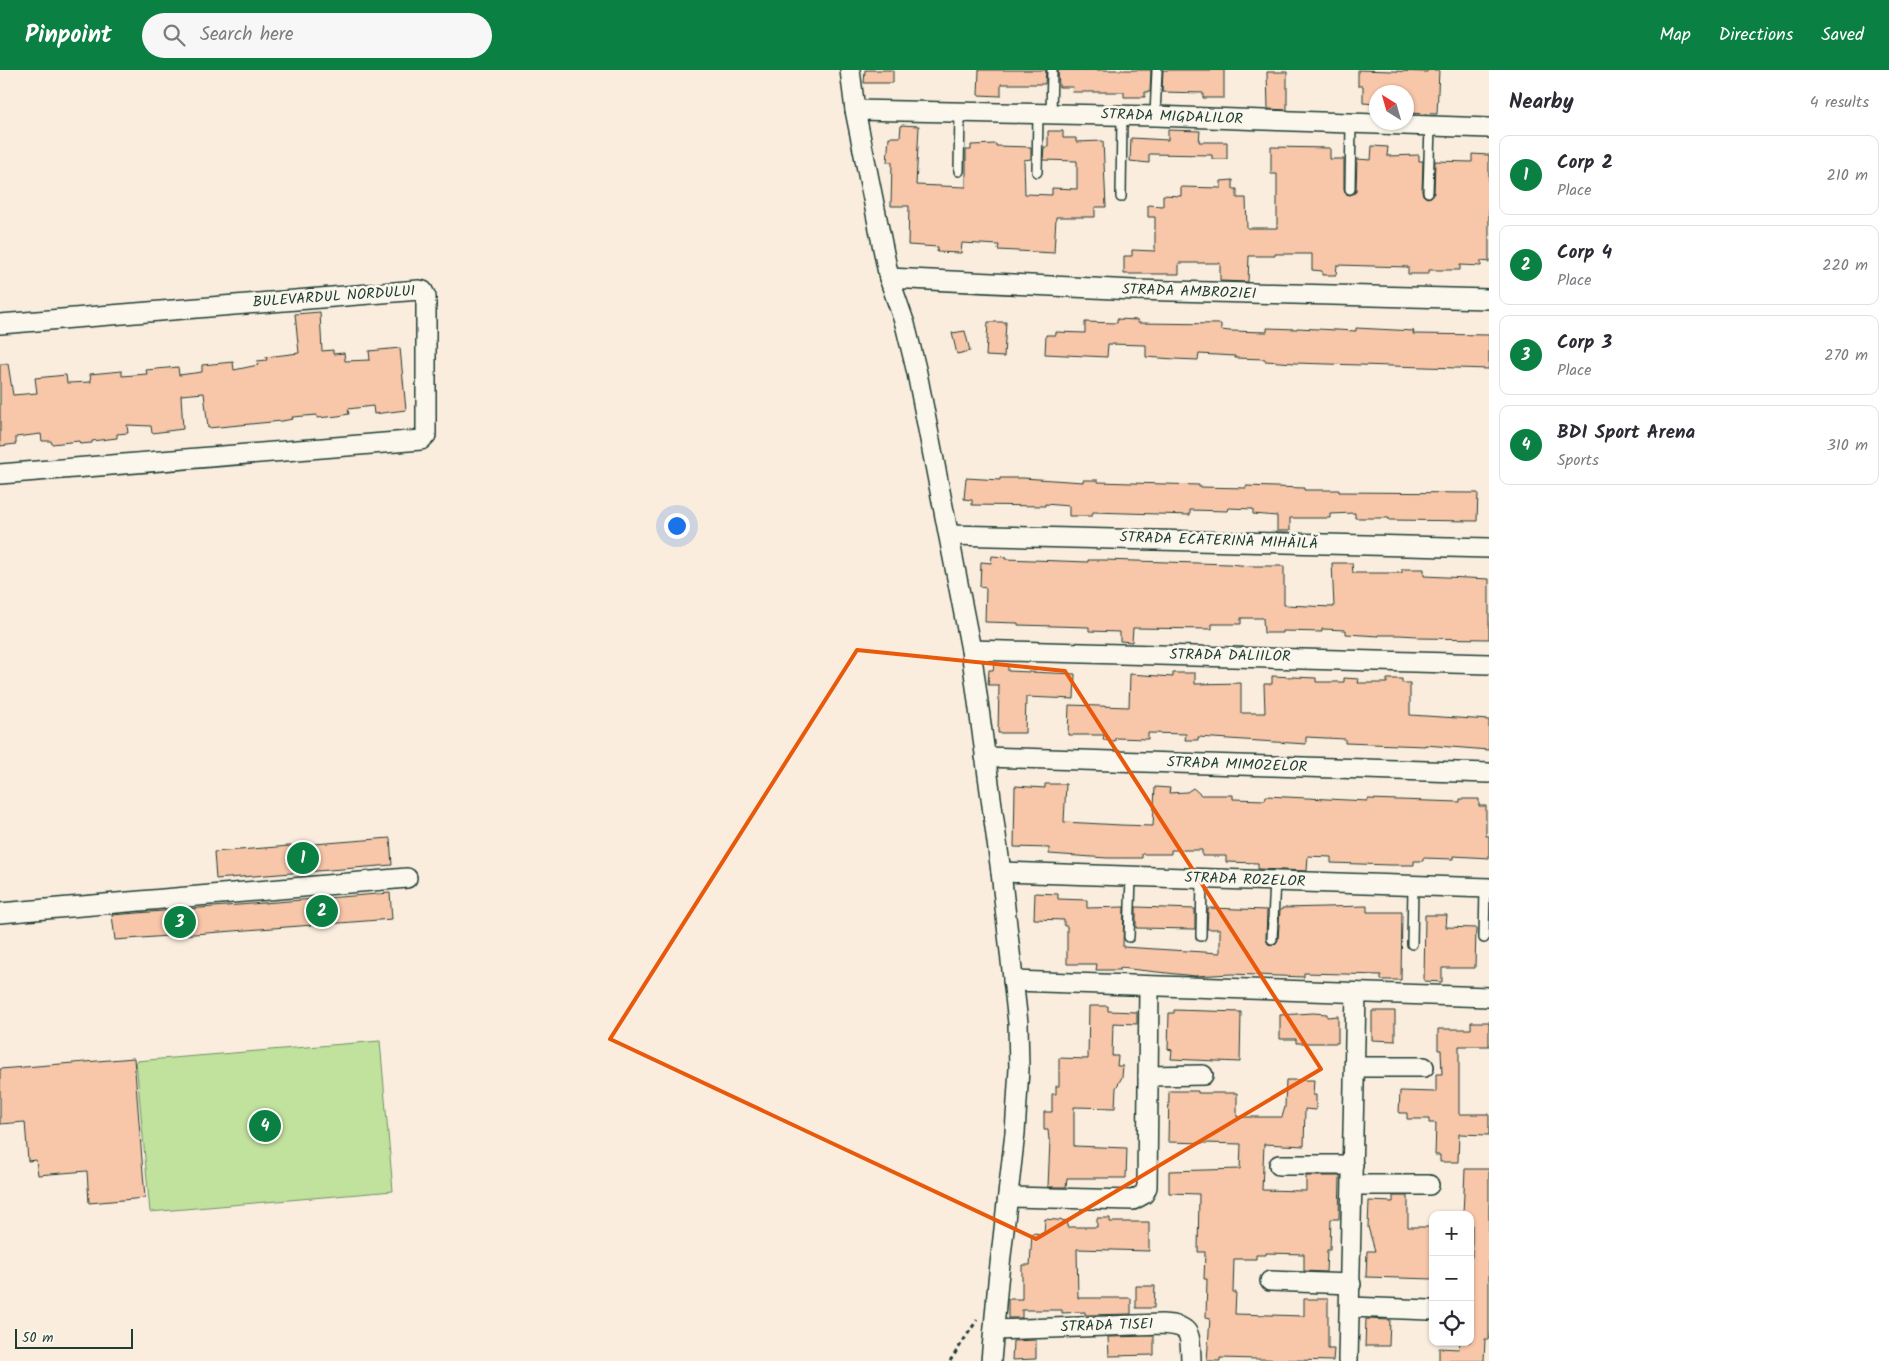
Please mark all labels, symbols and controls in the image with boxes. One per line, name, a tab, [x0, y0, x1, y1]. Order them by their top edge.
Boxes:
search box	[142, 13, 492, 58]
text: Pinpoint	[25, 16, 112, 55]
text: Search here	[200, 20, 294, 50]
icon: search	[160, 21, 188, 49]
text: Map	[1659, 21, 1691, 50]
text: Directions	[1719, 21, 1793, 50]
text: Saved	[1821, 21, 1864, 50]
north arrow	[1369, 85, 1414, 130]
text: Nearby	[1509, 86, 1574, 119]
text: 4 results	[1810, 90, 1869, 115]
street label: STRADA MIGDALILOR	[1101, 103, 1244, 131]
text: Corp 2	[1557, 148, 1613, 178]
text: 1	[1524, 163, 1528, 188]
text: 210 m	[1827, 163, 1868, 188]
text: Place	[1557, 178, 1591, 203]
text: Corp 4	[1557, 238, 1612, 268]
text: 2	[1521, 253, 1531, 278]
text: 220 m	[1822, 253, 1868, 278]
text: Place	[1557, 268, 1591, 293]
street label: STRADA AMBROZIEI	[1121, 278, 1257, 306]
street label: BULEVARDUL NORDULUI	[252, 279, 416, 315]
text: Corp 3	[1557, 328, 1612, 358]
text: 3	[1522, 343, 1530, 368]
text: 270 m	[1824, 343, 1868, 368]
text: Place	[1557, 358, 1591, 383]
text: BDI Sport Arena	[1557, 418, 1695, 448]
text: 4	[1522, 433, 1530, 458]
text: 310 m	[1827, 433, 1868, 458]
text: Sports	[1557, 448, 1599, 473]
your location	[664, 513, 690, 539]
street label: STRADA ECATERINA MIHĂILĂ	[1119, 526, 1319, 556]
street label: STRADA DALIILOR	[1169, 643, 1291, 669]
street label: STRADA MIMOZELOR	[1166, 751, 1308, 779]
pin: 1	[287, 839, 319, 877]
street label: STRADA ROZELOR	[1184, 866, 1306, 894]
pin: 2	[306, 892, 338, 930]
pin: 3	[164, 903, 196, 941]
pin: 4	[249, 1107, 281, 1145]
map controls	[1429, 1211, 1474, 1346]
button: +	[1429, 1211, 1474, 1256]
button: −	[1429, 1256, 1474, 1301]
button: locate	[1429, 1301, 1474, 1346]
street label: STRADA TISEI	[1060, 1312, 1154, 1340]
scale bar	[15, 1326, 132, 1349]
text: 50 m	[22, 1327, 53, 1349]

